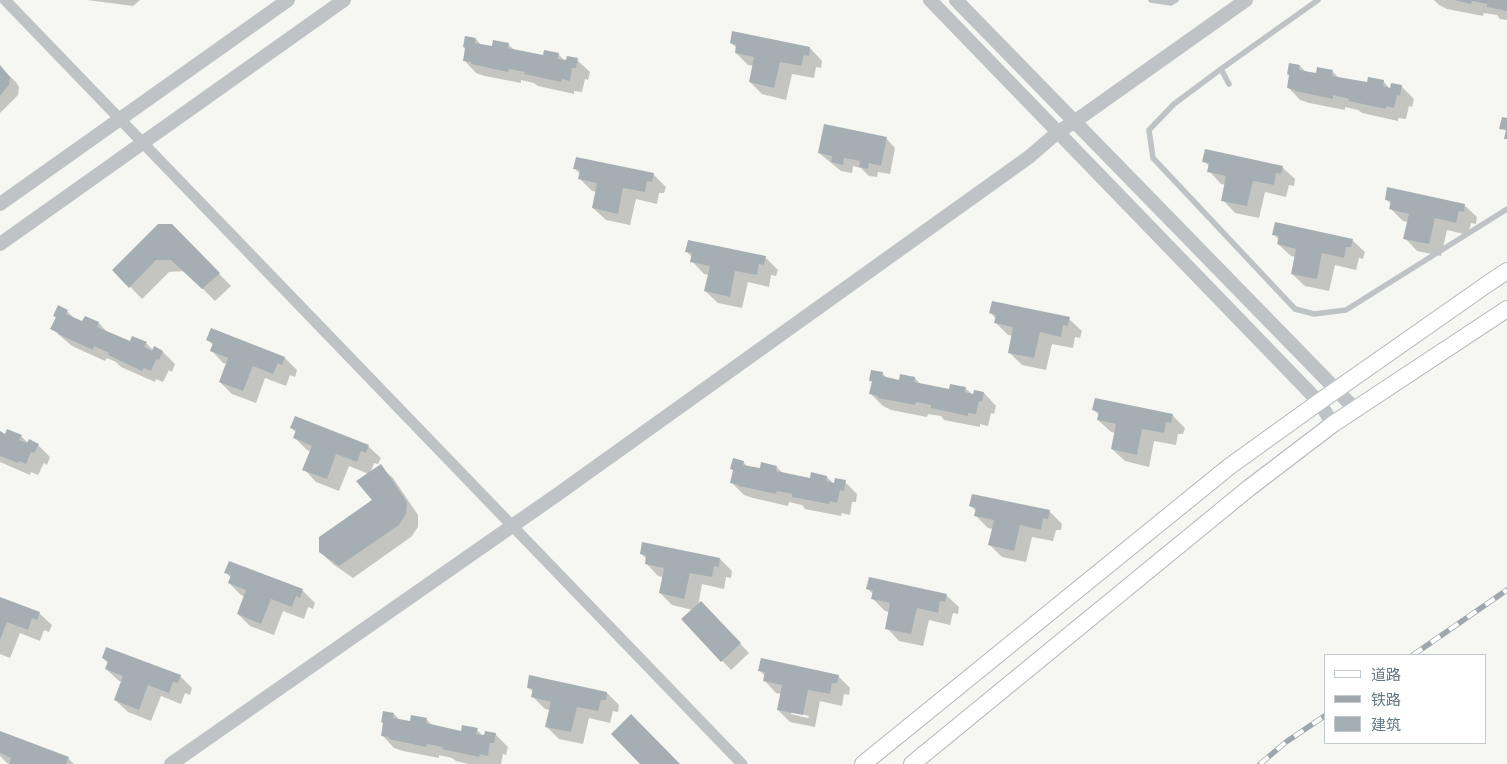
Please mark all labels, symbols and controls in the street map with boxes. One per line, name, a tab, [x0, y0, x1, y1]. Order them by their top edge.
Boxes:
legend	[1324, 654, 1487, 744]
text: 道路	[1371, 666, 1401, 685]
text: 铁路	[1371, 691, 1401, 710]
text: 建筑	[1371, 716, 1401, 735]

